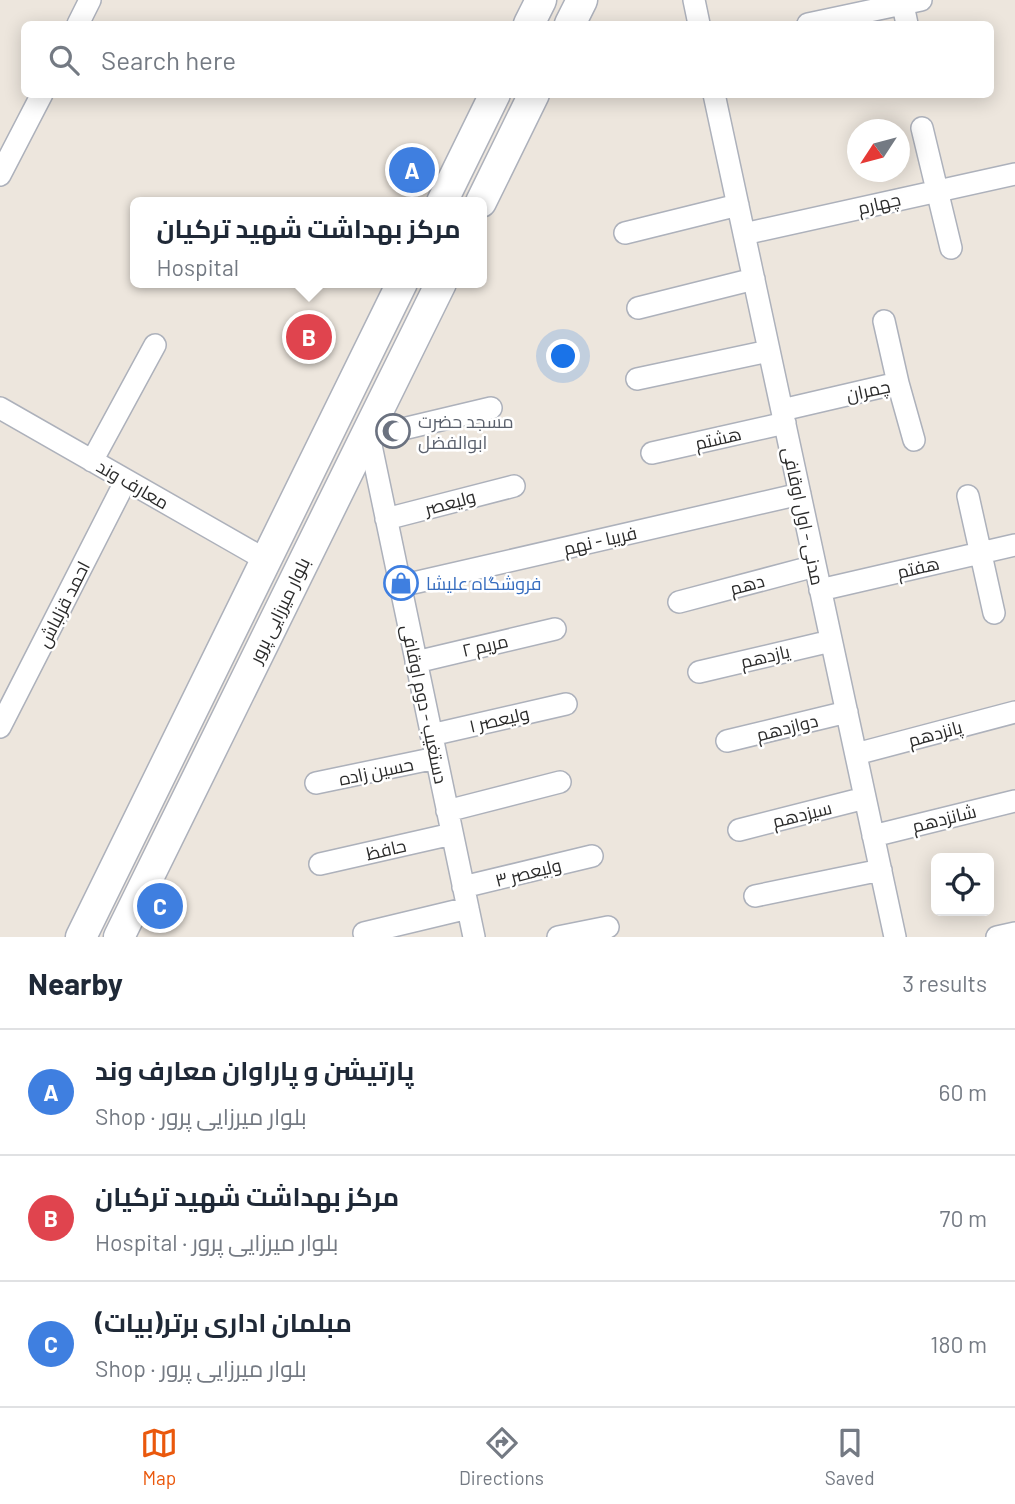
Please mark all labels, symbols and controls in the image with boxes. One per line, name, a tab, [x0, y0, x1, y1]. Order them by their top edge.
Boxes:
search box	[21, 21, 994, 98]
icon: search	[45, 41, 83, 79]
text: Search here	[101, 44, 236, 75]
north arrow	[847, 119, 910, 182]
pin: A	[389, 144, 435, 196]
street label: چهارم	[855, 187, 903, 221]
popup	[130, 197, 487, 288]
text: مرکز بهداشت شهید ترکیان	[156, 212, 461, 243]
text: Hospital	[156, 253, 239, 281]
pin: B	[286, 311, 332, 363]
your location	[546, 339, 580, 373]
street label: چمران	[844, 375, 892, 407]
place label: مسجد حضرت ابوالفضل	[418, 410, 513, 454]
mosque icon: مسجد حضرت ابوالفضل	[374, 412, 412, 450]
street label: هشتم	[693, 422, 744, 456]
street label: مدنی - اول اوقافی	[778, 445, 829, 587]
street label: معارف وند	[93, 455, 173, 514]
street label: ولیعصر	[421, 485, 478, 521]
street label: فریبا - نهم	[561, 521, 639, 561]
street label: هفتم	[895, 551, 942, 585]
street label: بلوار میرزایی پرور	[244, 554, 316, 668]
street label: احمد قزلباش	[32, 557, 95, 651]
shop icon: فروشگاه علیشا	[382, 564, 420, 602]
street label: دهم	[727, 569, 767, 601]
place label: فروشگاه علیشا	[426, 572, 541, 595]
street label: دستغیب - دوم اوقافی	[395, 622, 453, 786]
street label: مریم ۲	[460, 629, 511, 663]
street label: یازدهم	[738, 640, 792, 674]
street label: ولیعصر ۱	[467, 701, 531, 738]
street label: دوازدهم	[754, 709, 821, 747]
street label: پانزدهم	[905, 715, 965, 753]
street label: حسین زاده	[337, 752, 416, 791]
street label: سیزدهم	[770, 796, 834, 834]
street label: شانزدهم	[910, 799, 979, 839]
street label: حافظ	[364, 834, 408, 864]
street label: ولیعصر ۳	[493, 853, 564, 892]
map controls	[931, 853, 994, 916]
button: locate	[931, 853, 994, 916]
pin: C	[137, 880, 183, 932]
text: Nearby	[28, 965, 123, 1001]
text: 3 results	[902, 969, 987, 997]
text: پارتیشن و پاراوان معارف وند	[95, 1054, 414, 1085]
text: A	[43, 1078, 59, 1106]
text: 60 m	[939, 1078, 987, 1106]
text: Shop · بلوار میرزایی پرور	[95, 1102, 307, 1130]
text: مرکز بهداشت شهید ترکیان	[95, 1180, 399, 1211]
text: B	[44, 1204, 58, 1232]
text: 70 m	[940, 1204, 987, 1232]
text: Hospital · بلوار میرزایی پرور	[95, 1228, 338, 1256]
text: مبلمان اداری برتر(بیات)	[95, 1306, 352, 1337]
text: C	[44, 1330, 58, 1358]
text: 180 m	[930, 1330, 987, 1358]
text: Shop · بلوار میرزایی پرور	[95, 1354, 307, 1382]
tab: Map	[140, 1424, 178, 1489]
tab: Directions	[459, 1424, 544, 1489]
tab: Saved	[825, 1424, 875, 1489]

